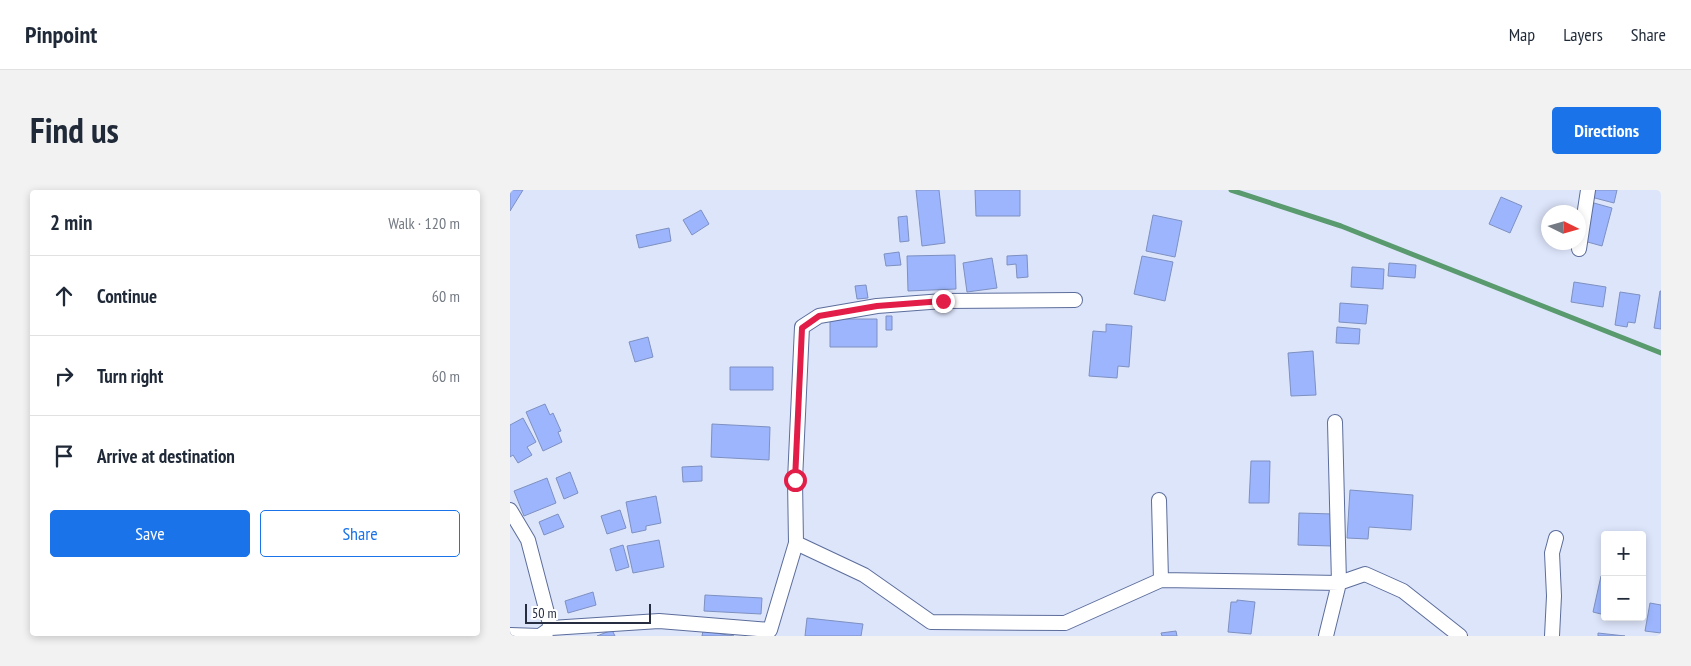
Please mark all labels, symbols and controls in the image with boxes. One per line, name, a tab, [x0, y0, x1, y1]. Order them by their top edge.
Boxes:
text: Pinpoint	[25, 19, 97, 50]
text: Map	[1509, 23, 1535, 46]
text: Layers	[1563, 23, 1603, 46]
text: Share	[1631, 23, 1666, 46]
text: Find us	[30, 107, 119, 153]
button: Directions	[1552, 107, 1661, 154]
north arrow	[1541, 205, 1586, 250]
text: 2 min	[50, 209, 92, 236]
text: Walk · 120 m	[388, 213, 460, 233]
icon: ahead	[50, 282, 78, 310]
text: Continue	[97, 284, 157, 308]
text: 60 m	[432, 286, 460, 306]
route end	[932, 290, 955, 313]
icon: right	[50, 362, 78, 390]
text: Turn right	[97, 364, 163, 388]
text: 60 m	[432, 366, 460, 386]
icon: arrive	[50, 442, 78, 470]
text: Arrive at destination	[97, 444, 235, 468]
route start	[784, 469, 807, 492]
button: Save	[50, 510, 250, 557]
button: Share	[260, 510, 460, 557]
map controls	[1601, 531, 1646, 621]
button: +	[1601, 531, 1646, 576]
button: −	[1601, 576, 1646, 621]
scale bar	[525, 601, 651, 624]
text: 50 m	[532, 604, 557, 622]

